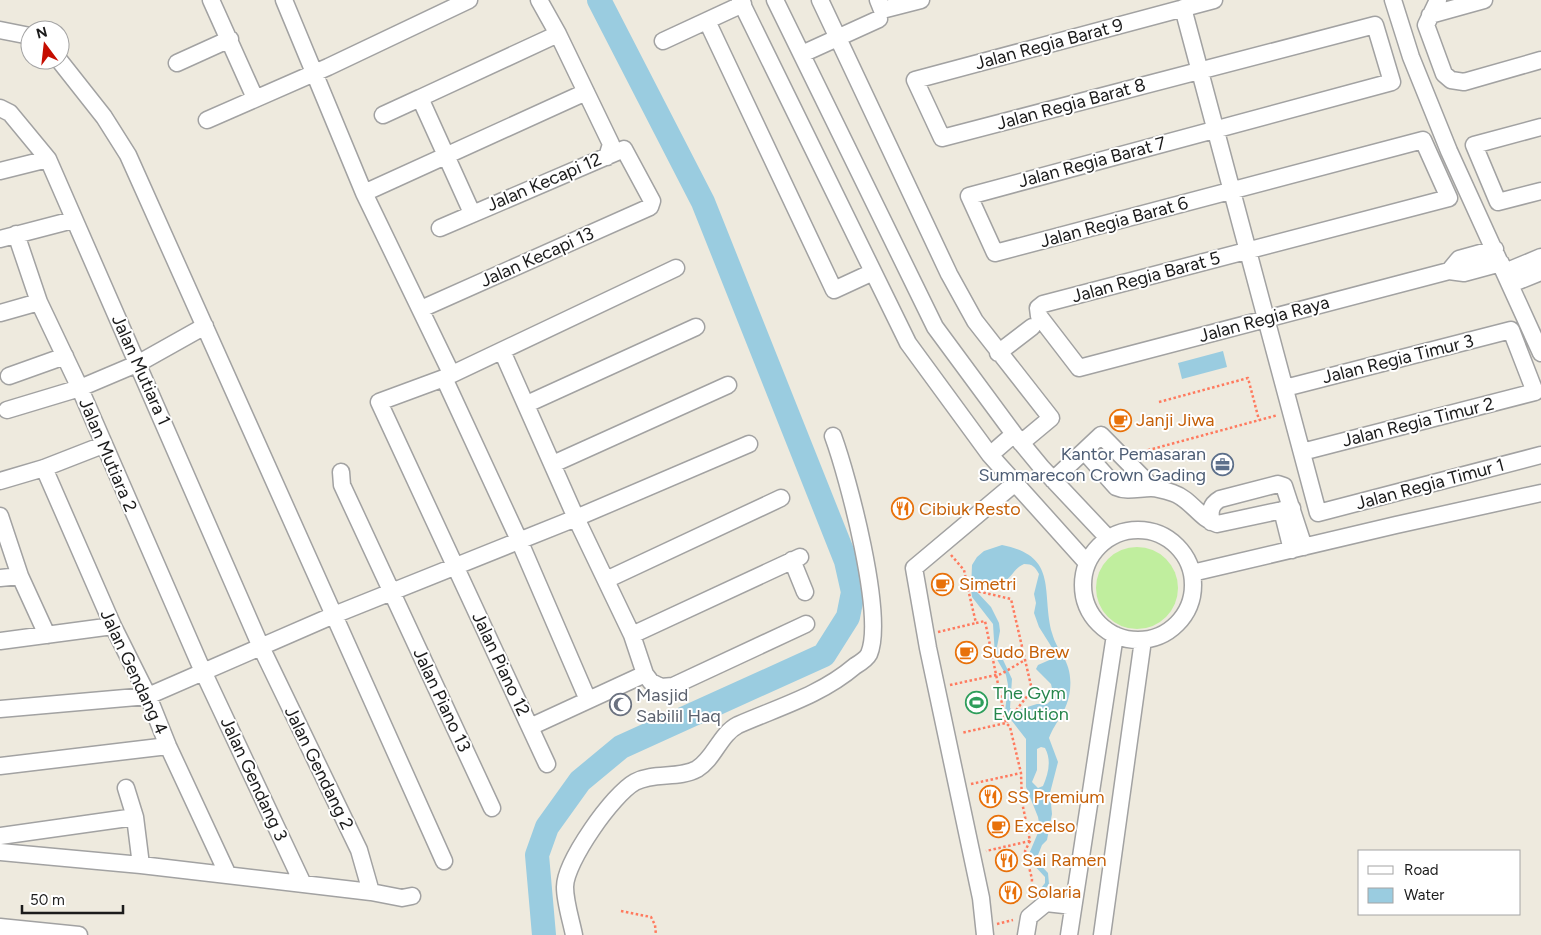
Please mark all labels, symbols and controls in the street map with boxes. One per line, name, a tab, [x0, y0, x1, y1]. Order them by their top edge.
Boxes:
street label: Jalan Regia Barat 9	[973, 14, 1125, 74]
north arrow	[20, 20, 70, 70]
text: N	[34, 23, 49, 43]
street label: Jalan Regia Barat 8	[994, 74, 1148, 134]
street label: Jalan Regia Barat 7	[1016, 132, 1169, 192]
street label: Jalan Kecapi 12	[483, 148, 605, 216]
street label: Jalan Regia Barat 6	[1038, 192, 1190, 252]
street label: Jalan Kecapi 13	[477, 222, 597, 292]
street label: Jalan Regia Barat 5	[1069, 247, 1223, 307]
street label: Jalan Regia Raya	[1196, 291, 1332, 347]
street label: Jalan Mutiara 1	[107, 311, 175, 429]
street label: Jalan Regia Timur 3	[1320, 330, 1476, 388]
street label: Jalan Regia Timur 2	[1340, 393, 1496, 451]
street label: Jalan Mutiara 2	[74, 395, 142, 515]
cafe icon: Janji Jiwa	[1108, 408, 1132, 432]
place label: Janji Jiwa	[1136, 409, 1215, 431]
place label: Kantor Pemasaran Summarecon Crown Gading	[978, 443, 1206, 486]
office icon: Kantor Pemasaran Summarecon Crown Gading	[1210, 452, 1234, 476]
street label: Jalan Regia Timur 1	[1353, 454, 1507, 514]
restaurant icon: Cibiuk Resto	[891, 497, 915, 521]
place label: Cibiuk Resto	[919, 498, 1021, 520]
cafe icon: Simetri	[931, 572, 955, 596]
place label: Simetri	[959, 573, 1016, 595]
street label: Jalan Gendang 4	[95, 606, 173, 738]
street label: Jalan Piano 12	[467, 608, 535, 720]
cafe icon: Sudo Brew	[954, 640, 978, 664]
place label: Sudo Brew	[982, 641, 1069, 663]
street label: Jalan Piano 13	[408, 645, 476, 755]
place label: The Gym Evolution	[993, 682, 1069, 725]
place label: Masjid Sabilil Haq	[636, 684, 721, 727]
sports icon: The Gym Evolution	[965, 691, 989, 715]
mosque icon: Masjid Sabilil Haq	[608, 693, 632, 717]
street label: Jalan Gendang 2	[280, 703, 358, 833]
street label: Jalan Gendang 3	[216, 714, 292, 844]
restaurant icon: SS Premium	[979, 785, 1003, 809]
place label: SS Premium	[1007, 786, 1105, 808]
cafe icon: Excelso	[986, 814, 1010, 838]
place label: Excelso	[1014, 815, 1075, 837]
restaurant icon: Sai Ramen	[994, 848, 1018, 872]
place label: Sai Ramen	[1022, 849, 1107, 871]
legend	[1358, 850, 1521, 915]
text: Road	[1404, 861, 1439, 879]
restaurant icon: Solaria	[999, 880, 1023, 904]
place label: Solaria	[1027, 881, 1081, 903]
scale bar	[22, 882, 124, 914]
text: Water	[1404, 886, 1444, 904]
text: 50 m	[30, 891, 65, 909]

